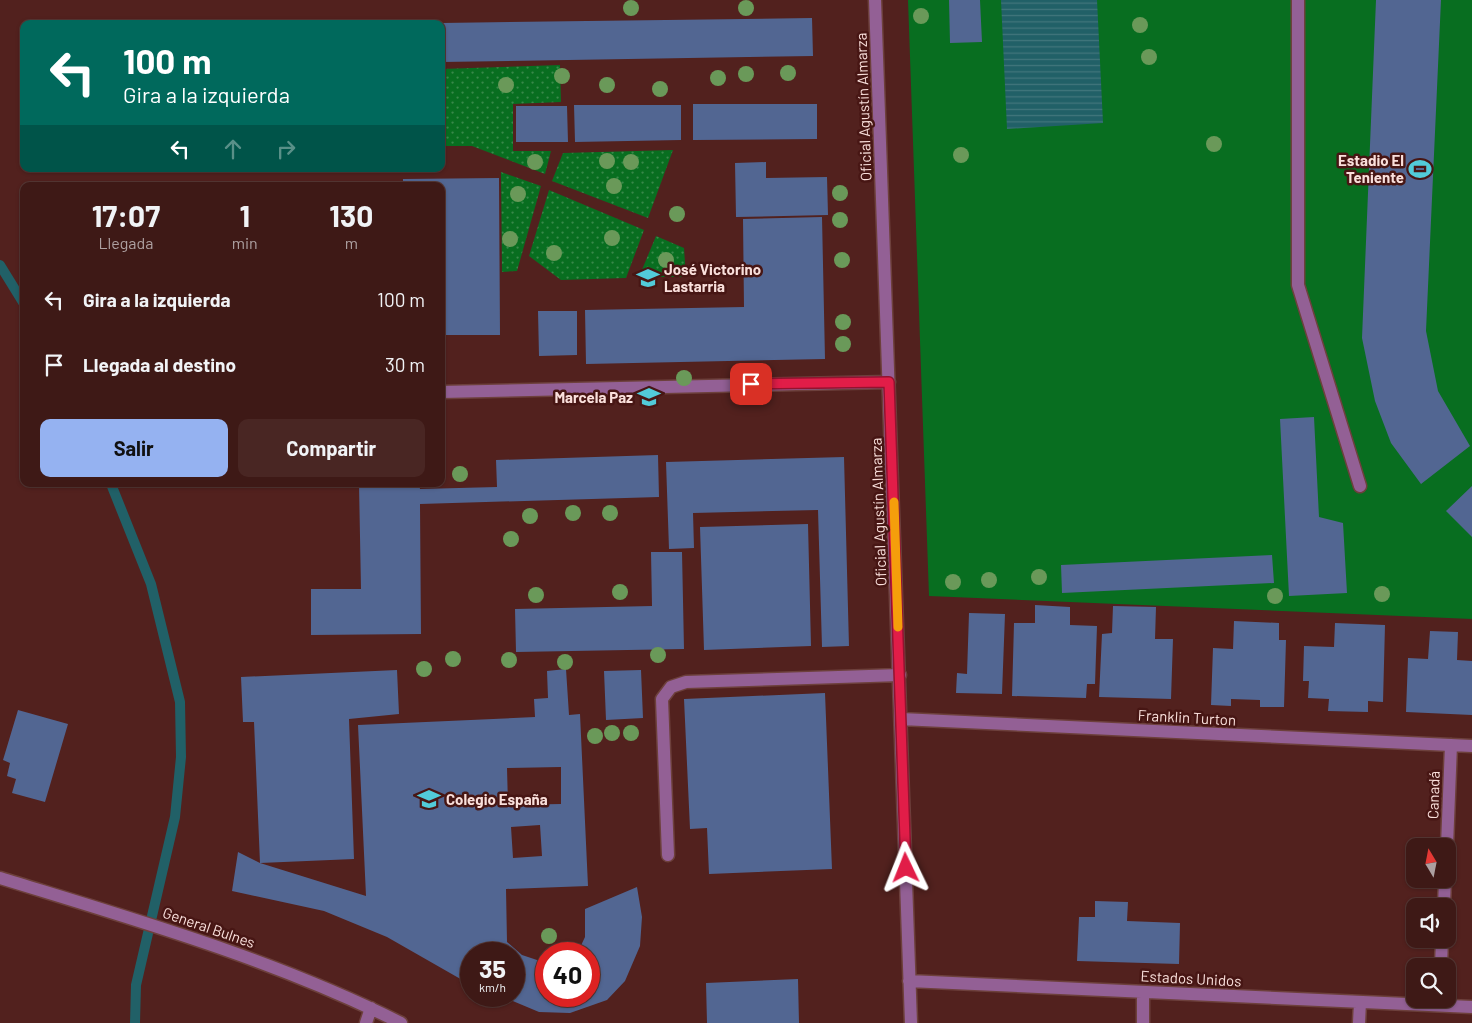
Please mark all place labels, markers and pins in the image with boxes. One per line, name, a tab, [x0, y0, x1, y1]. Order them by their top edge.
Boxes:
place label: Estadio El Teniente	[1338, 151, 1404, 186]
sports icon: Estadio El Teniente	[1407, 156, 1433, 182]
place label: José Victorino Lastarria	[664, 260, 761, 295]
school or university icon: José Victorino Lastarria	[635, 265, 661, 291]
pin	[730, 363, 772, 405]
school or university icon: Marcela Paz	[636, 384, 662, 410]
place label: Marcela Paz	[554, 388, 633, 406]
school or university icon: Colegio España	[416, 786, 442, 812]
place label: Colegio España	[446, 790, 548, 808]

